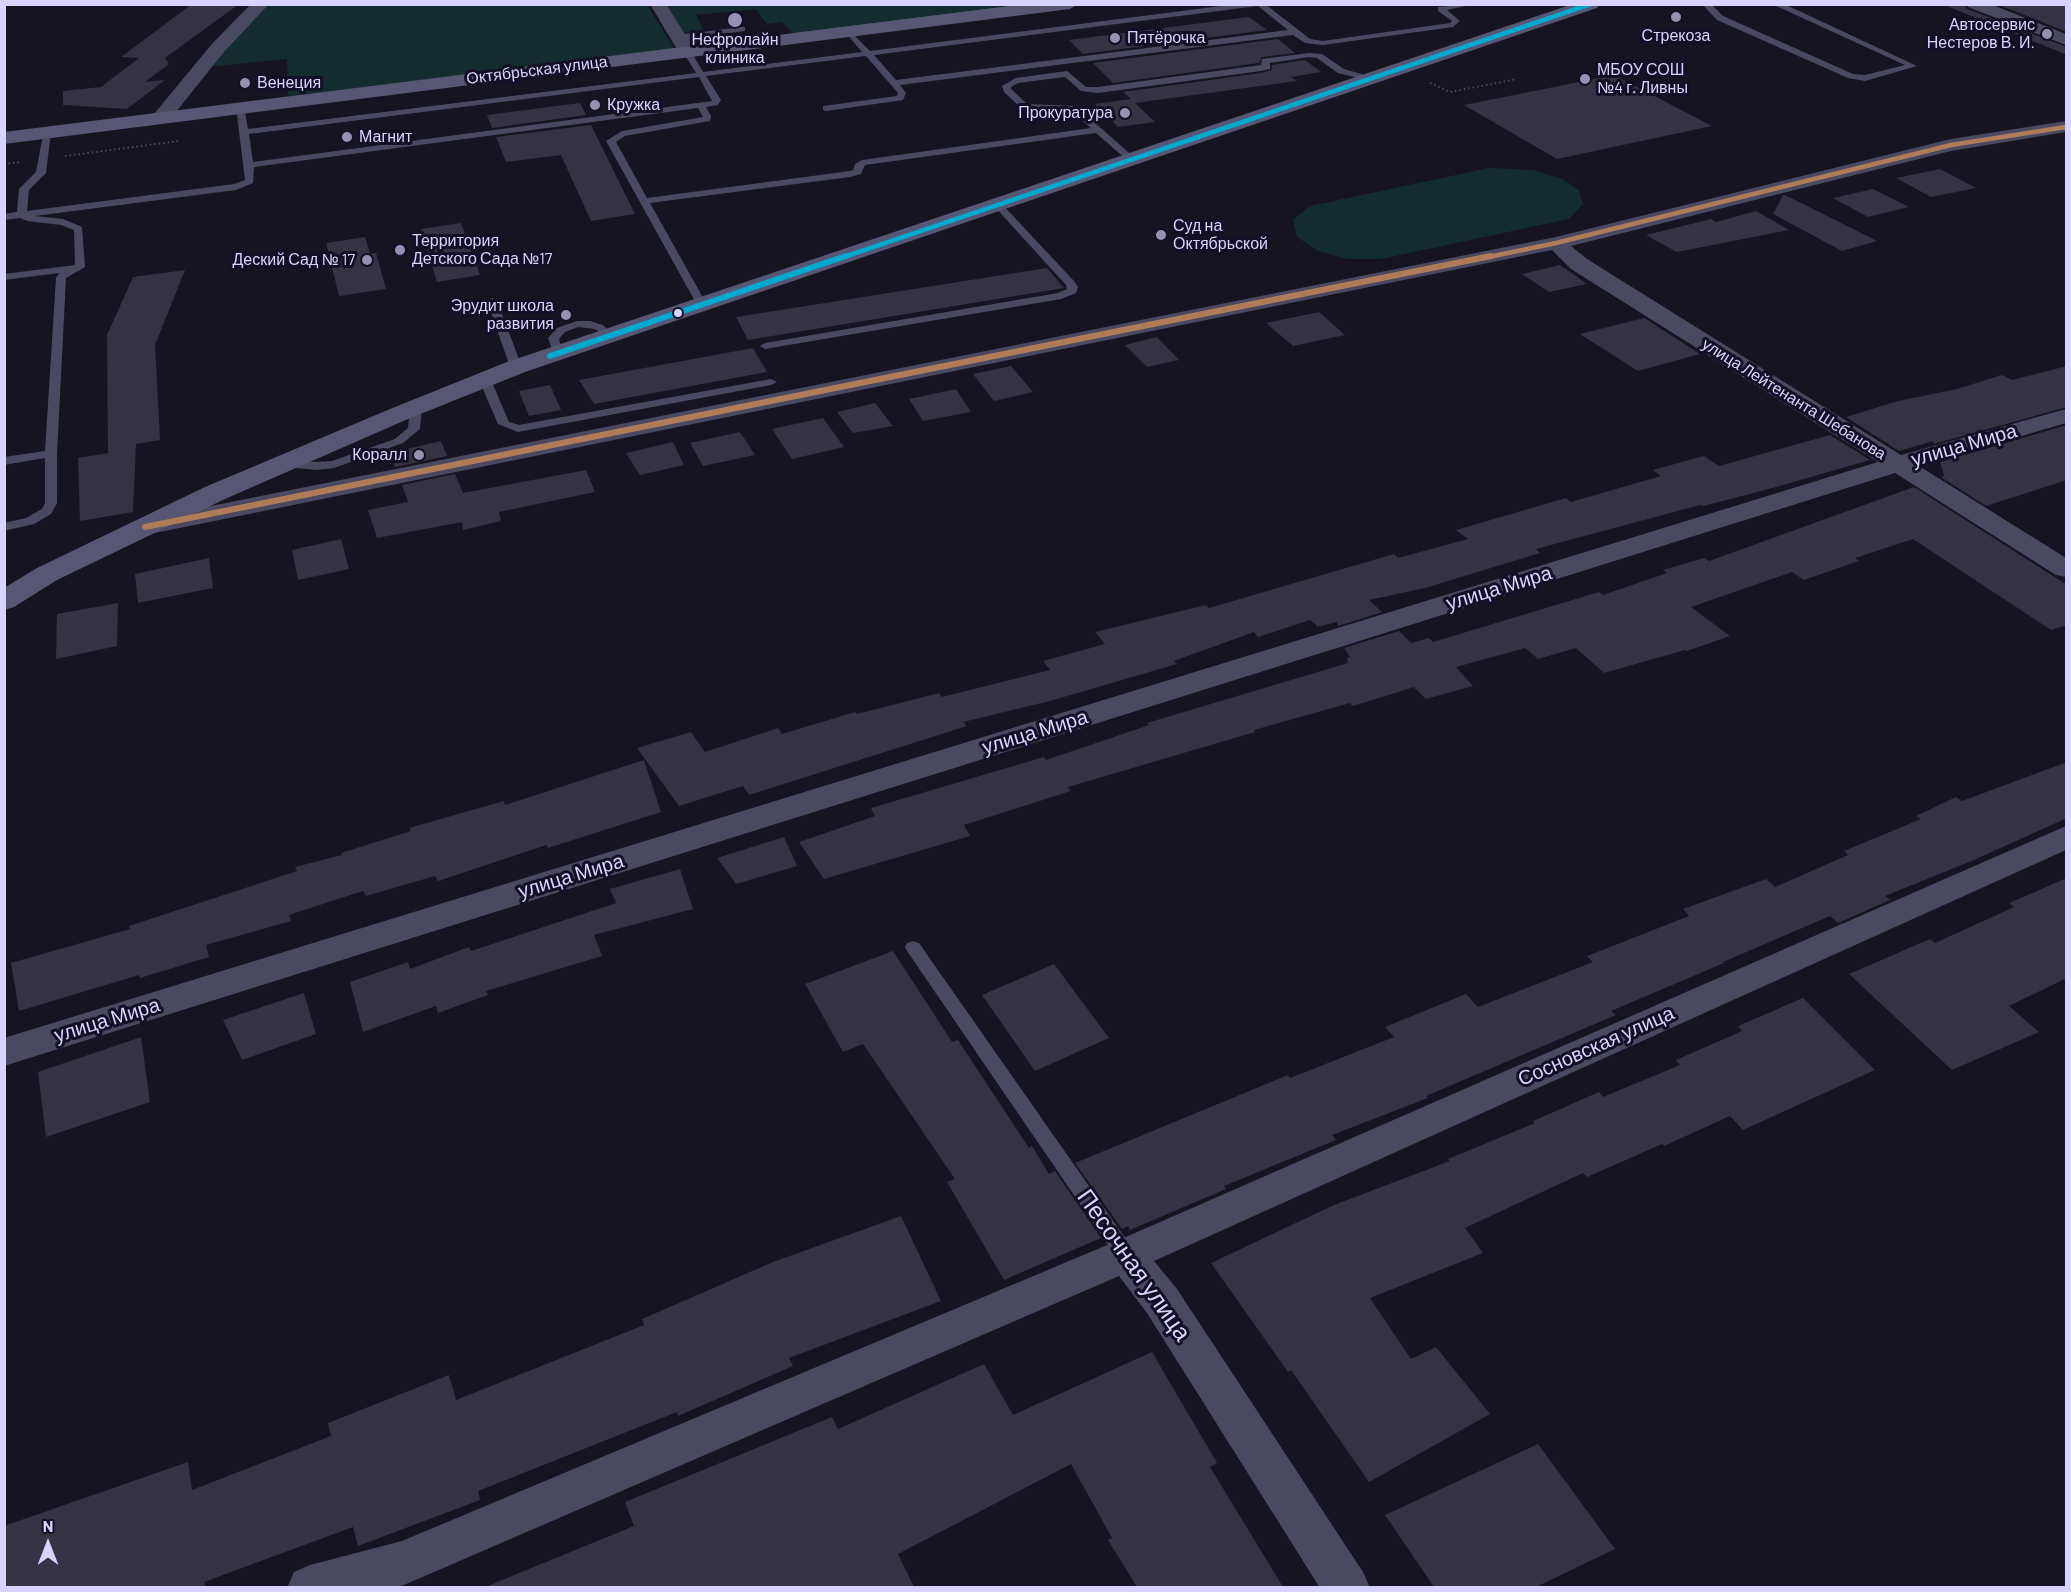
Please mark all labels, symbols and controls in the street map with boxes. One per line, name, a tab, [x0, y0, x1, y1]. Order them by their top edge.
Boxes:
marker: Стрекоза	[1669, 10, 1683, 24]
marker: Нефролайн клиника	[726, 11, 744, 29]
place label: Автосервис Нестеров В. И.	[1927, 15, 2035, 53]
place label: Стрекоза	[1642, 26, 1710, 46]
marker: Автосервис Нестеров В. И.	[2040, 27, 2054, 41]
place label: Пятёрочка	[1127, 28, 1205, 48]
place label: Нефролайн клиника	[691, 30, 779, 68]
marker: Пятёрочка	[1108, 31, 1122, 45]
street label: Октябрьская улица	[465, 52, 609, 88]
place label: МБОУ СОШ №4 г. Ливны	[1597, 60, 1688, 98]
marker: МБОУ СОШ №4 г. Ливны	[1578, 72, 1592, 86]
place label: Венеция	[257, 73, 321, 93]
marker: Венеция	[238, 76, 252, 90]
place label: Кружка	[607, 95, 660, 115]
marker: Кружка	[588, 98, 602, 112]
place label: Прокуратура	[1018, 103, 1113, 123]
marker: Прокуратура	[1118, 106, 1132, 120]
place label: Магнит	[359, 127, 412, 147]
marker: Магнит	[340, 130, 354, 144]
place label: Суд на Октябрьской	[1173, 216, 1268, 254]
marker: Суд на Октябрьской	[1154, 228, 1168, 242]
place label: Территория Детского Сада №17	[412, 231, 552, 269]
marker: Территория Детского Сада №17	[393, 243, 407, 257]
place label: Деский Сад № 17	[232, 250, 355, 270]
marker: Деский Сад № 17	[360, 253, 374, 267]
place label: Эрудит школа развития	[451, 296, 554, 334]
unlabelled marker	[672, 307, 684, 319]
marker: Эрудит школа развития	[559, 308, 573, 322]
street label: улица Лейтенанта Шебанова	[1698, 334, 1890, 464]
street label: улица Мира	[1908, 418, 2020, 472]
place label: Коралл	[352, 445, 407, 465]
marker: Коралл	[412, 448, 426, 462]
street label: улица Мира	[1443, 561, 1555, 615]
street label: улица Мира	[979, 705, 1091, 759]
street label: улица Мира	[515, 849, 627, 903]
street label: улица Мира	[51, 993, 163, 1047]
street label: Сосновская улица	[1514, 1001, 1678, 1091]
street label: Песочная улица	[1071, 1184, 1197, 1346]
north arrow	[18, 1514, 78, 1574]
text: N	[43, 1516, 53, 1535]

